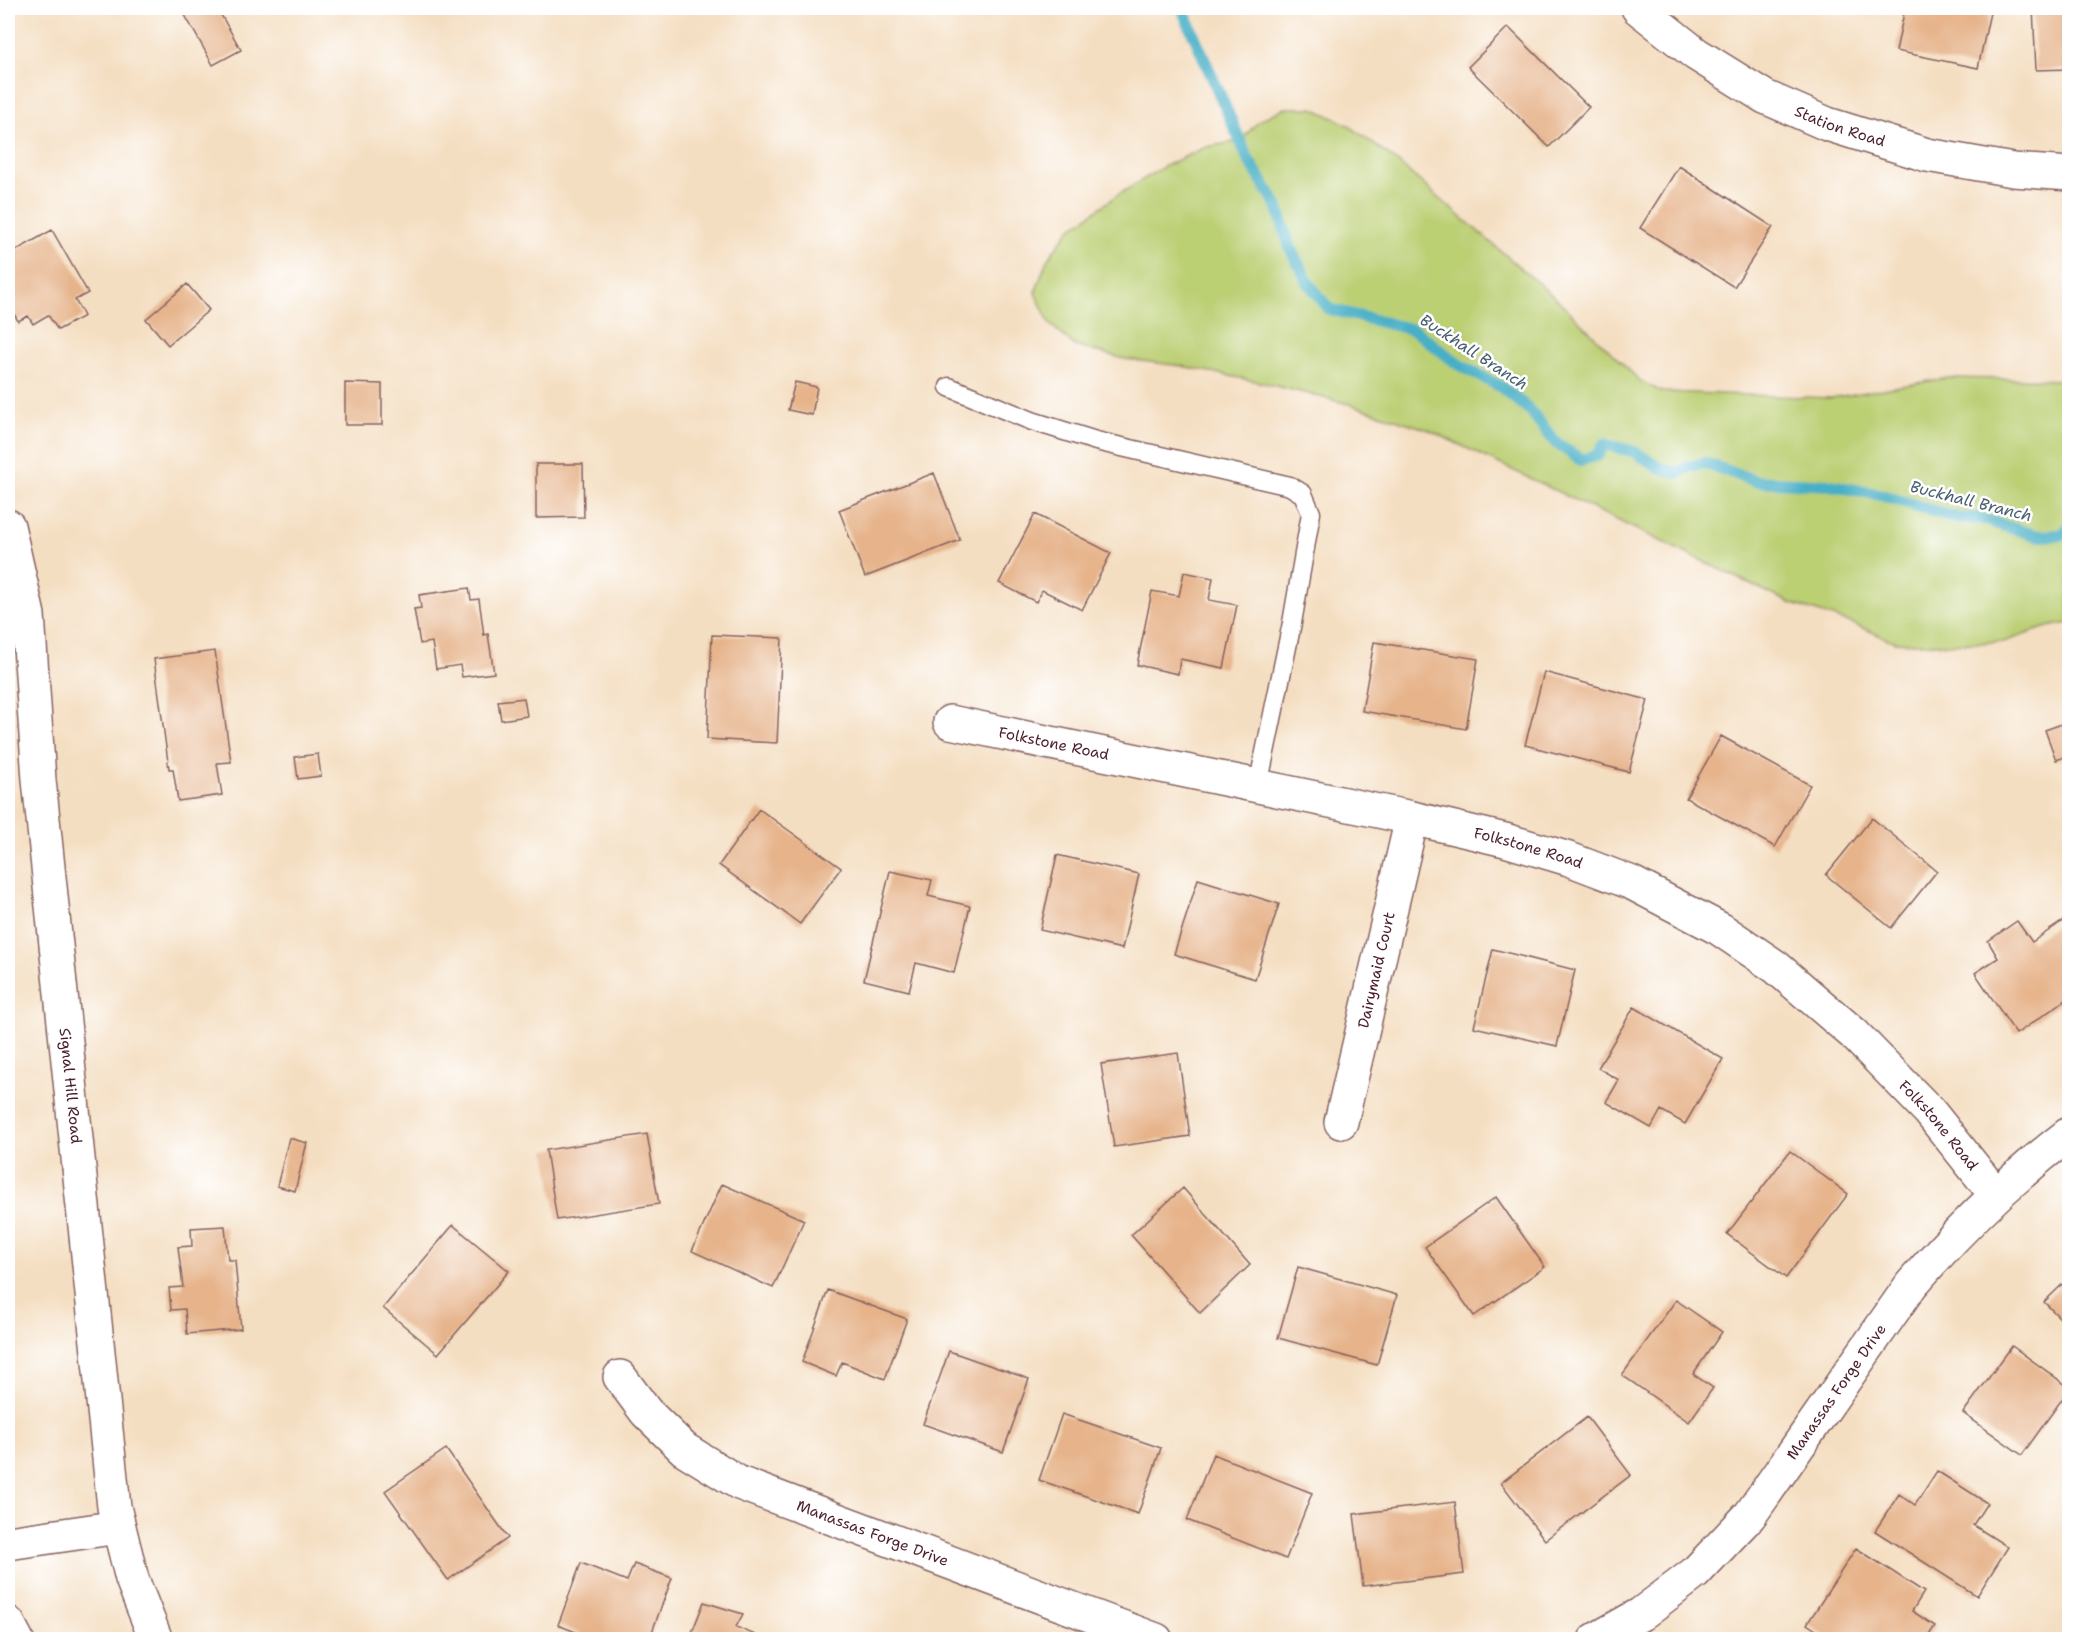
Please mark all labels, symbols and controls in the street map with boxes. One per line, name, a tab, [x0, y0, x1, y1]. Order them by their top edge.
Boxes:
street label: Station Road	[1791, 101, 1888, 152]
water label: Buckhall Branch	[1416, 309, 1532, 395]
water label: Buckhall Branch	[1908, 476, 2034, 526]
street label: Folkstone Road	[997, 722, 1111, 765]
street label: Folkstone Road	[1472, 823, 1586, 874]
street label: Dairymaid Court	[1353, 910, 1400, 1030]
street label: Signal Hill Road	[55, 1027, 87, 1145]
street label: Folkstone Road	[1894, 1076, 1983, 1175]
street label: Manassas Forge Drive	[1782, 1320, 1891, 1464]
street label: Manassas Forge Drive	[794, 1496, 951, 1571]

